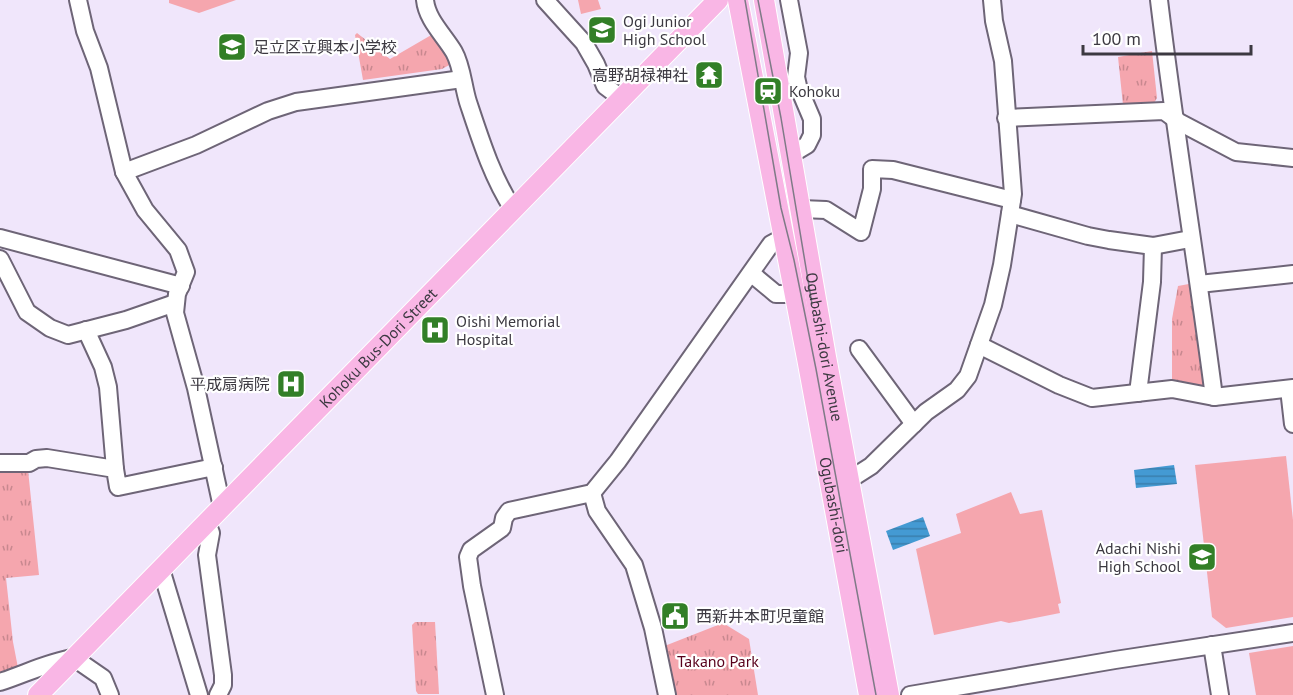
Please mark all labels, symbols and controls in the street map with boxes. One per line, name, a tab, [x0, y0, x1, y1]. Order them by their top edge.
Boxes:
place label: Ogi Junior High School	[623, 11, 706, 49]
school or university icon: Ogi Junior High School	[586, 14, 618, 46]
scale bar	[1083, 18, 1251, 56]
text: 100 m	[1092, 27, 1141, 50]
school or university icon: 足立区立興本小学校	[216, 31, 248, 63]
place label: 足立区立興本小学校	[253, 37, 397, 57]
temple icon: 高野胡禄神社	[693, 59, 725, 91]
place label: 高野胡禄神社	[592, 65, 688, 85]
station icon: Kohoku	[752, 75, 784, 107]
place label: Kohoku	[789, 81, 840, 101]
street label: Ogubashi-dori Avenue	[801, 271, 848, 423]
street label: Kohoku Bus-Dori Street	[315, 283, 441, 412]
place label: Oishi Memorial Hospital	[456, 311, 560, 349]
hospital icon: Oishi Memorial Hospital	[419, 314, 451, 346]
hospital icon: 平成扇病院	[275, 368, 307, 400]
place label: 平成扇病院	[190, 374, 270, 394]
street label: Ogubashi-dori	[815, 455, 853, 555]
place label: Adachi Nishi High School	[1096, 538, 1181, 576]
school or university icon: Adachi Nishi High School	[1186, 541, 1218, 573]
public building icon: 西新井本町児童館	[659, 600, 691, 632]
place label: 西新井本町児童館	[696, 606, 824, 626]
park label: Takano Park	[677, 651, 759, 671]

